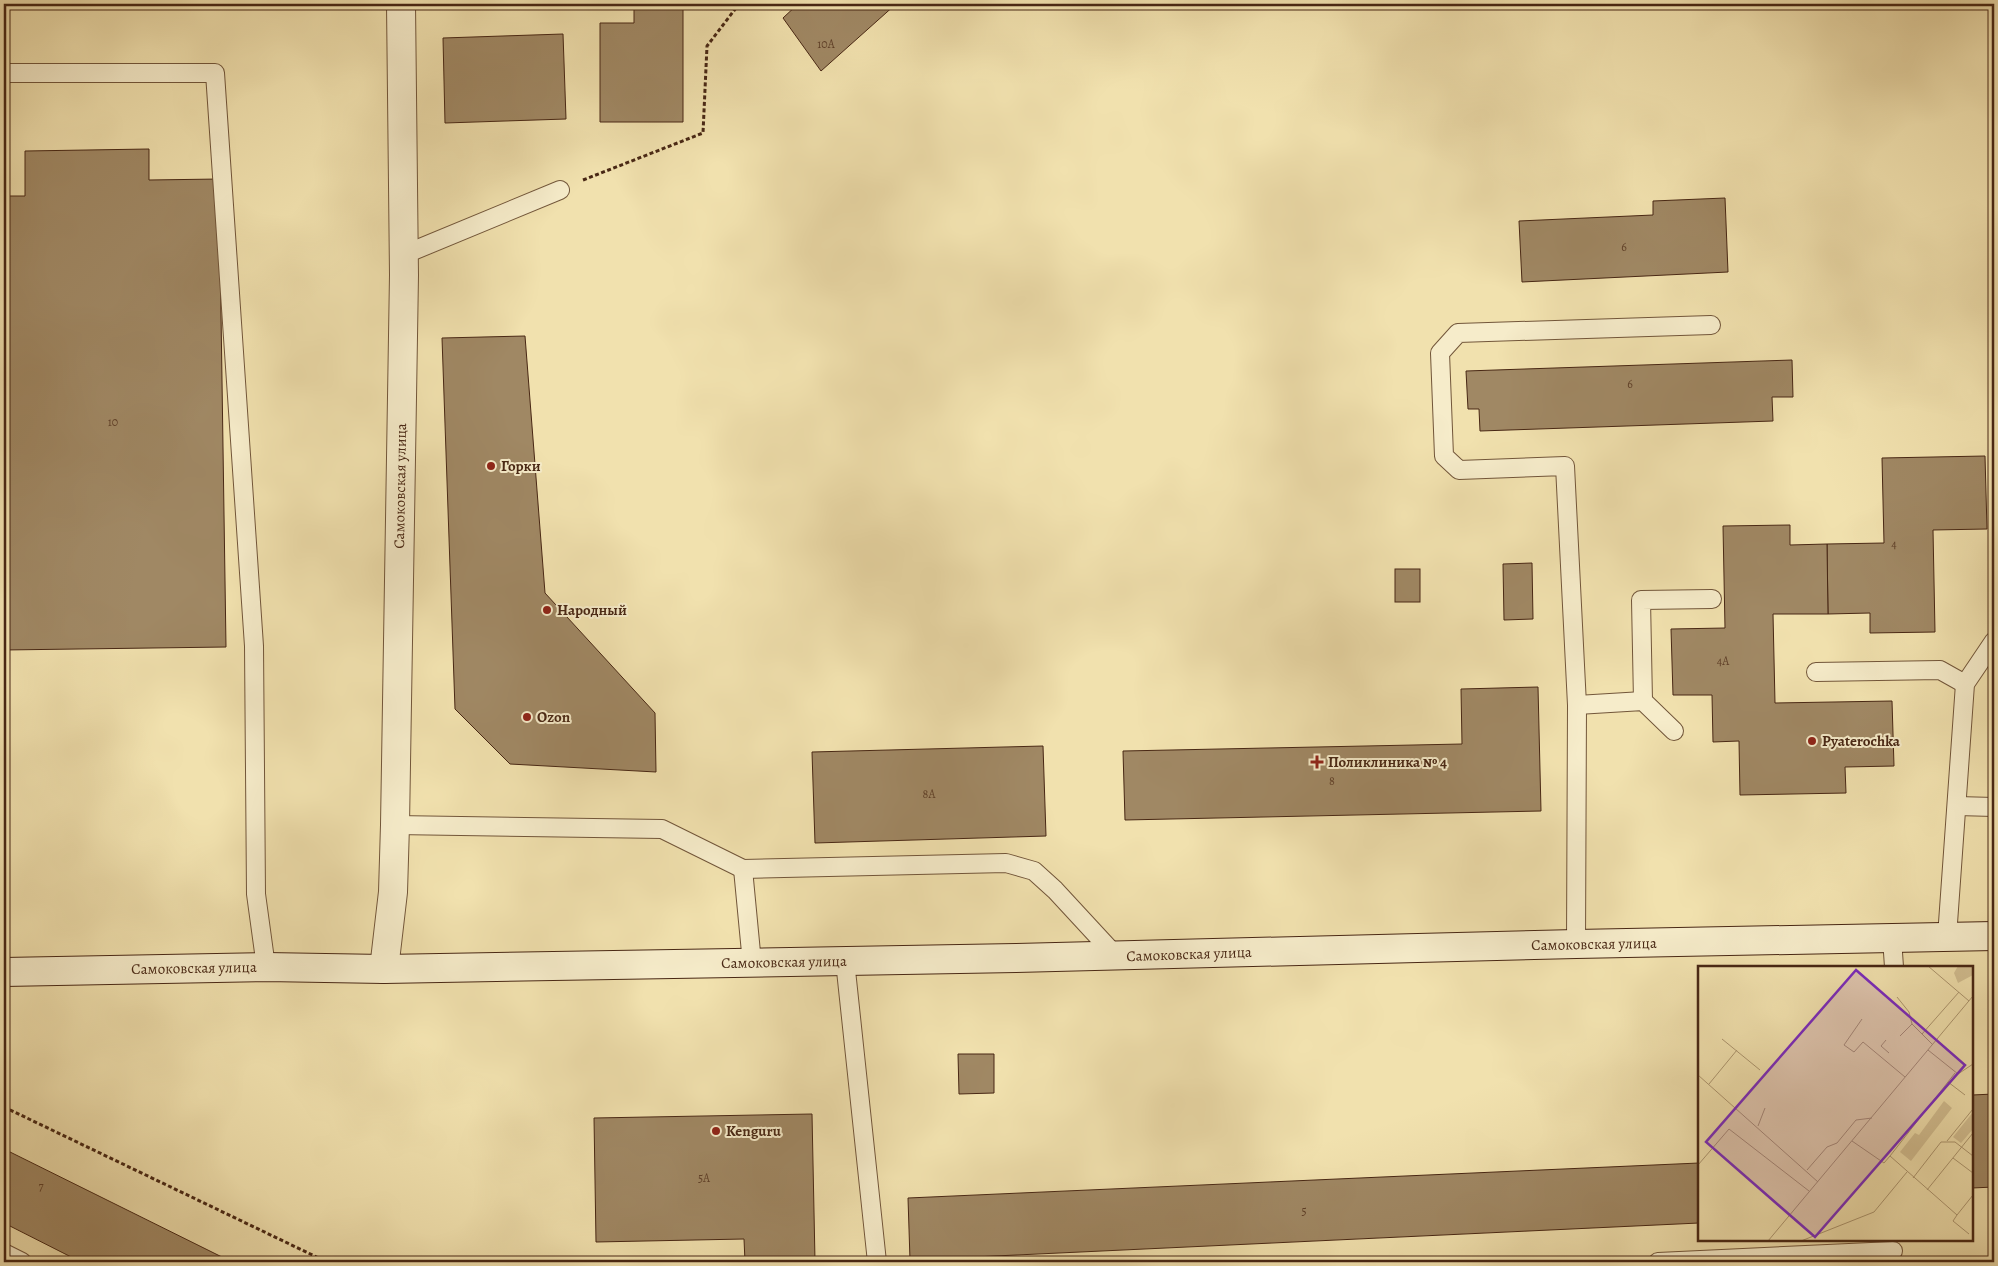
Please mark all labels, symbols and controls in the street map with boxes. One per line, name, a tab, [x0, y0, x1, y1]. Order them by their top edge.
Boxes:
house number: 10А	[817, 36, 836, 52]
house number: 6	[1621, 239, 1627, 255]
house number: 6	[1627, 376, 1633, 392]
house number: 10	[108, 414, 118, 430]
street label: Самоковская улица	[389, 423, 411, 549]
place label: Горки	[501, 456, 541, 476]
marker: Горки	[485, 460, 497, 472]
house number: 4	[1891, 536, 1897, 552]
place label: Народный	[557, 600, 627, 620]
marker: Народный	[541, 604, 553, 616]
house number: 4А	[1717, 653, 1730, 669]
place label: Ozon	[537, 707, 571, 727]
marker: Ozon	[521, 711, 533, 723]
place label: Pyaterochka	[1822, 731, 1901, 751]
marker: Pyaterochka	[1806, 735, 1818, 747]
place label: Поликлиника № 4	[1328, 752, 1447, 772]
marker: Поликлиника № 4	[1310, 755, 1324, 769]
house number: 8	[1329, 773, 1335, 789]
house number: 8А	[923, 786, 936, 802]
street label: Самоковская улица	[1531, 933, 1657, 955]
street label: Самоковская улица	[1126, 942, 1252, 966]
street label: Самоковская улица	[721, 951, 847, 973]
street label: Самоковская улица	[131, 957, 257, 979]
inset map	[1698, 966, 1973, 1241]
place label: Kenguru	[726, 1121, 782, 1141]
marker: Kenguru	[710, 1125, 722, 1137]
house number: 5А	[698, 1170, 711, 1186]
house number: 7	[38, 1178, 44, 1194]
house number: 5	[1301, 1203, 1307, 1219]

